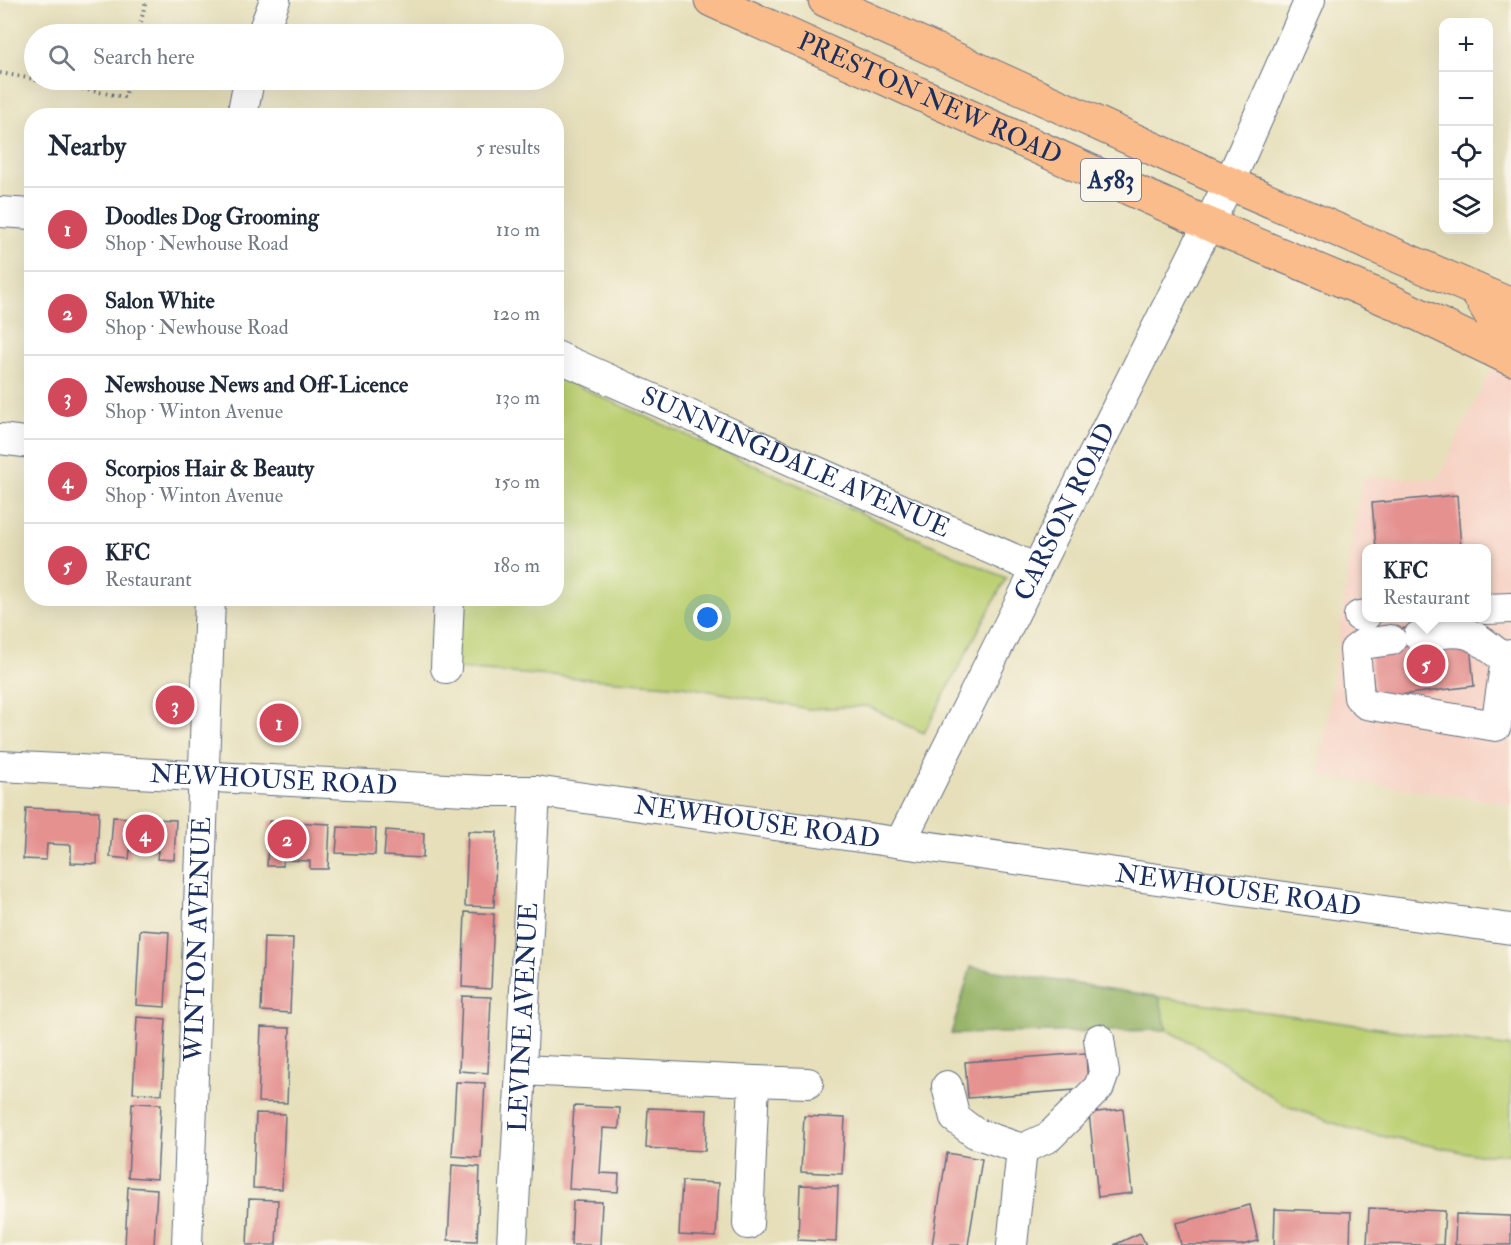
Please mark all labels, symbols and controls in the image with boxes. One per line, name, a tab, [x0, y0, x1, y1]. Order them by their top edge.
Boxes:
map controls	[1439, 18, 1493, 234]
button: +	[1439, 18, 1493, 72]
search box	[24, 24, 564, 90]
street label: PRESTON NEW ROAD	[793, 25, 1067, 172]
icon: search	[45, 41, 78, 74]
text: Search here	[93, 43, 195, 71]
button: −	[1439, 72, 1493, 126]
button: locate	[1439, 126, 1493, 180]
text: Nearby	[48, 131, 126, 163]
text: 5 results	[476, 135, 540, 160]
road number: A583	[1081, 159, 1141, 201]
button: layers	[1439, 180, 1493, 234]
text: Doodles Dog Grooming	[105, 203, 319, 231]
text: 1	[64, 217, 71, 242]
text: 110 m	[496, 217, 540, 242]
text: Shop · Newhouse Road	[105, 231, 289, 256]
text: Salon White	[105, 287, 215, 315]
text: 2	[62, 301, 73, 326]
text: 120 m	[493, 301, 540, 326]
text: Shop · Newhouse Road	[105, 315, 289, 340]
text: Newshouse News and Off-Licence	[105, 371, 408, 399]
street label: SUNNINGDALE AVENUE	[636, 380, 955, 545]
text: 3	[64, 385, 71, 410]
text: 130 m	[495, 385, 540, 410]
text: Shop · Winton Avenue	[105, 399, 283, 424]
street label: CARSON ROAD	[1007, 417, 1123, 606]
text: Scorpios Hair & Beauty	[105, 455, 314, 483]
text: 4	[62, 469, 73, 494]
text: 150 m	[494, 469, 540, 494]
text: Shop · Winton Avenue	[105, 483, 283, 508]
text: KFC	[105, 539, 150, 567]
popup	[1362, 544, 1491, 622]
text: 5	[63, 553, 72, 578]
text: 180 m	[493, 553, 540, 578]
text: KFC	[1383, 557, 1428, 585]
text: Restaurant	[105, 567, 192, 592]
text: Restaurant	[1383, 585, 1470, 610]
your location	[693, 603, 722, 632]
pin: 5	[1406, 642, 1446, 686]
pin: 3	[156, 682, 195, 728]
pin: 1	[260, 700, 298, 746]
street label: NEWHOUSE ROAD	[149, 758, 398, 802]
street label: NEWHOUSE ROAD	[632, 789, 882, 856]
pin: 4	[126, 812, 164, 856]
street label: WINTON AVENUE	[177, 816, 218, 1063]
pin: 2	[268, 816, 306, 862]
street label: NEWHOUSE ROAD	[1114, 857, 1363, 924]
street label: LEVINE AVENUE	[502, 902, 545, 1133]

